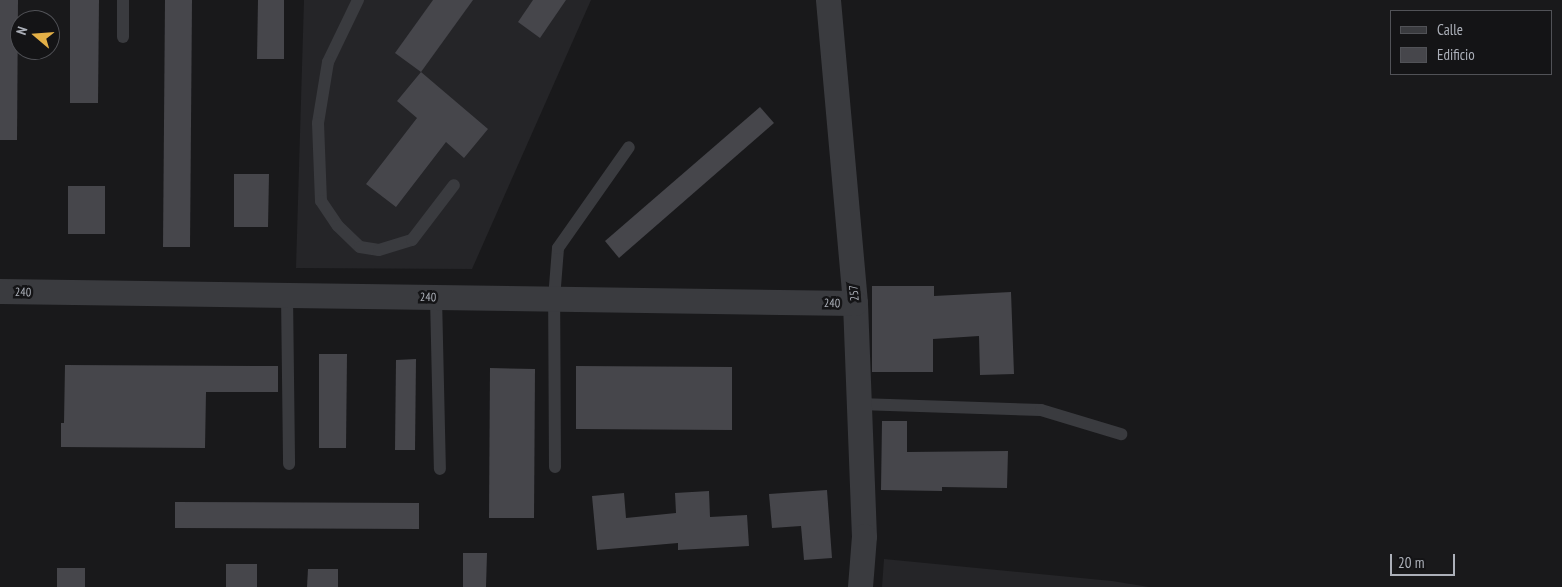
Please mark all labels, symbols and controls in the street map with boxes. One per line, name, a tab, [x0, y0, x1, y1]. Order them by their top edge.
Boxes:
north arrow	[10, 10, 60, 60]
legend	[1390, 10, 1552, 75]
text: Calle	[1437, 20, 1463, 39]
text: N	[12, 24, 31, 37]
text: Edificio	[1437, 45, 1475, 64]
street label: 257	[846, 284, 862, 302]
street label: 240	[15, 285, 31, 299]
street label: 240	[420, 290, 436, 304]
street label: 240	[824, 296, 840, 310]
scale bar	[1392, 544, 1457, 576]
text: 20 m	[1398, 553, 1424, 572]

